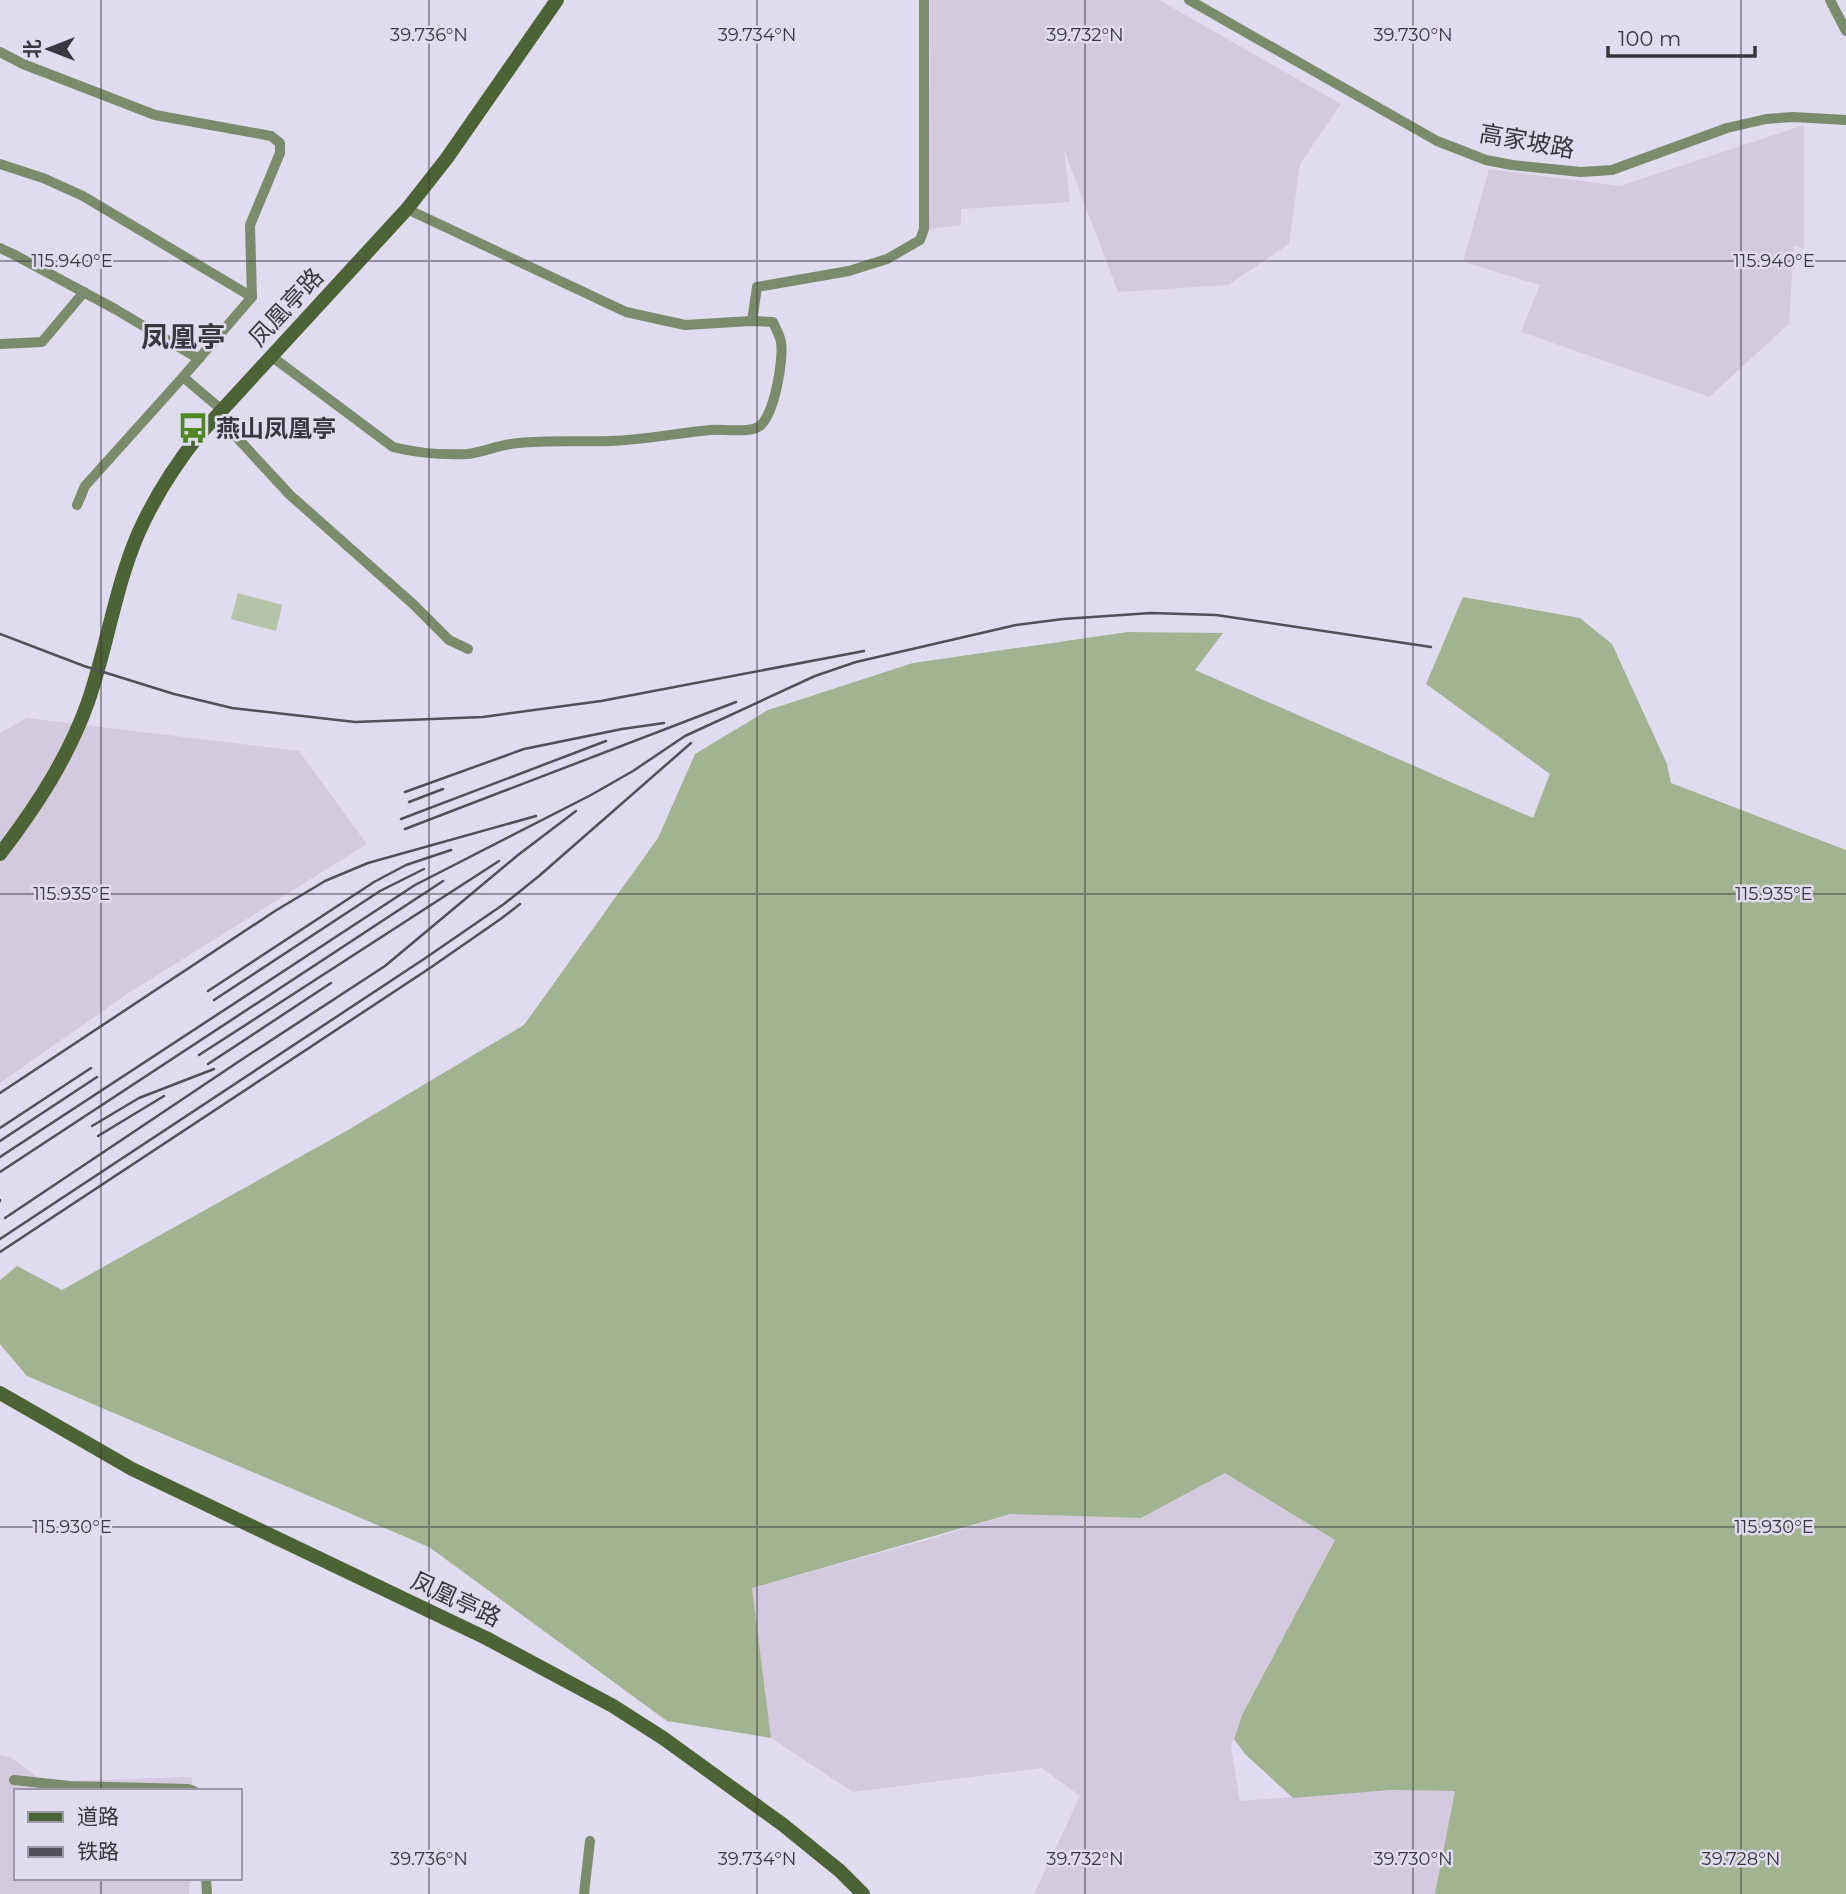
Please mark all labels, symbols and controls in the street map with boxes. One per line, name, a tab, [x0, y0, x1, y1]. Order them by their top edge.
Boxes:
north arrow	[14, 14, 84, 84]
scale bar	[1608, 14, 1755, 58]
text: 39.736°N	[390, 24, 468, 46]
text: 39.734°N	[718, 24, 796, 46]
text: 39.732°N	[1046, 24, 1124, 46]
text: 39.730°N	[1373, 24, 1453, 46]
text: 100 m	[1618, 26, 1681, 51]
text: 北	[21, 39, 44, 59]
street label: 高家坡路	[1477, 118, 1577, 164]
text: 115.940°E	[31, 250, 113, 272]
text: 115.940°E	[1733, 250, 1815, 272]
street label: 凤凰亭路	[243, 262, 329, 352]
district label: 凤凰亭	[141, 320, 225, 354]
bus stop icon: 燕山凤凰亭	[176, 411, 210, 445]
place label: 燕山凤凰亭	[216, 414, 336, 443]
text: 115.935°E	[33, 883, 111, 905]
text: 115.935°E	[1735, 883, 1813, 905]
text: 115.930°E	[32, 1516, 112, 1538]
text: 115.930°E	[1734, 1516, 1814, 1538]
street label: 凤凰亭路	[406, 1566, 506, 1632]
legend	[14, 1789, 242, 1880]
text: 道路	[77, 1804, 119, 1829]
text: 铁路	[77, 1839, 119, 1864]
text: 39.736°N	[390, 1848, 468, 1870]
text: 39.734°N	[718, 1848, 796, 1870]
text: 39.732°N	[1046, 1848, 1124, 1870]
text: 39.730°N	[1373, 1848, 1453, 1870]
text: 39.728°N	[1702, 1848, 1781, 1870]

